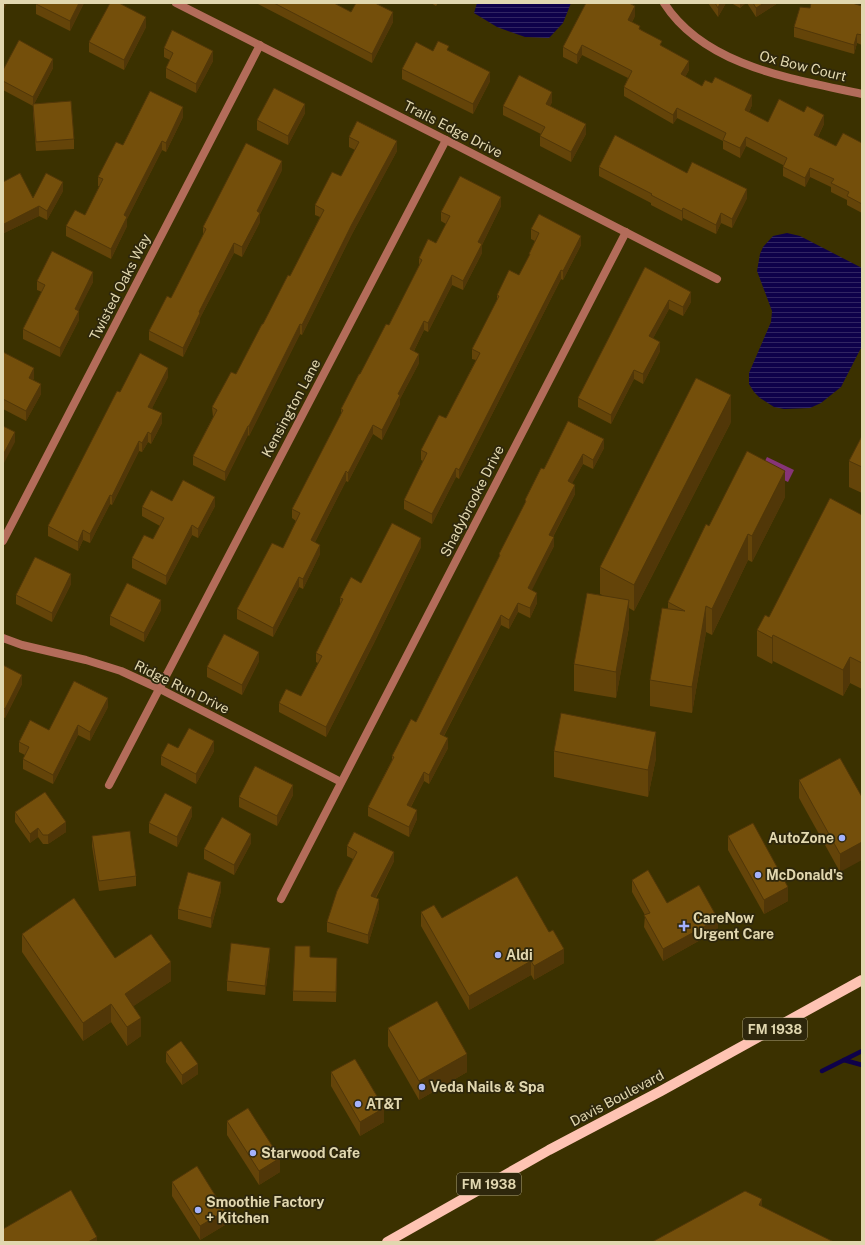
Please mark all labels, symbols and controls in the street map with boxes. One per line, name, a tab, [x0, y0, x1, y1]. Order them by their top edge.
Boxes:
street label: Ox Bow Court	[758, 47, 848, 85]
street label: Trails Edge Drive	[401, 97, 505, 161]
street label: Twisted Oaks Way	[86, 231, 154, 343]
street label: Kensington Lane	[258, 356, 324, 460]
street label: Shadybrooke Drive	[437, 443, 507, 559]
street label: Ridge Run Drive	[132, 657, 232, 717]
place label: AutoZone	[768, 830, 834, 846]
marker: AutoZone	[837, 833, 847, 843]
place label: McDonald's	[766, 867, 843, 883]
marker: McDonald's	[753, 870, 763, 880]
place label: CareNow Urgent Care	[693, 910, 774, 942]
marker: CareNow Urgent Care	[678, 920, 690, 932]
place label: Aldi	[506, 947, 533, 963]
marker: Aldi	[493, 950, 503, 960]
road number: FM 1938	[743, 1018, 807, 1040]
street label: Davis Boulevard	[567, 1067, 667, 1129]
place label: Veda Nails & Spa	[430, 1079, 545, 1095]
marker: Veda Nails & Spa	[417, 1082, 427, 1092]
place label: AT&T	[366, 1096, 403, 1112]
marker: AT&T	[353, 1099, 363, 1109]
place label: Starwood Cafe	[261, 1145, 360, 1161]
marker: Starwood Cafe	[248, 1148, 258, 1158]
road number: FM 1938	[457, 1173, 521, 1195]
place label: Smoothie Factory + Kitchen	[206, 1194, 325, 1226]
marker: Smoothie Factory + Kitchen	[193, 1205, 203, 1215]

